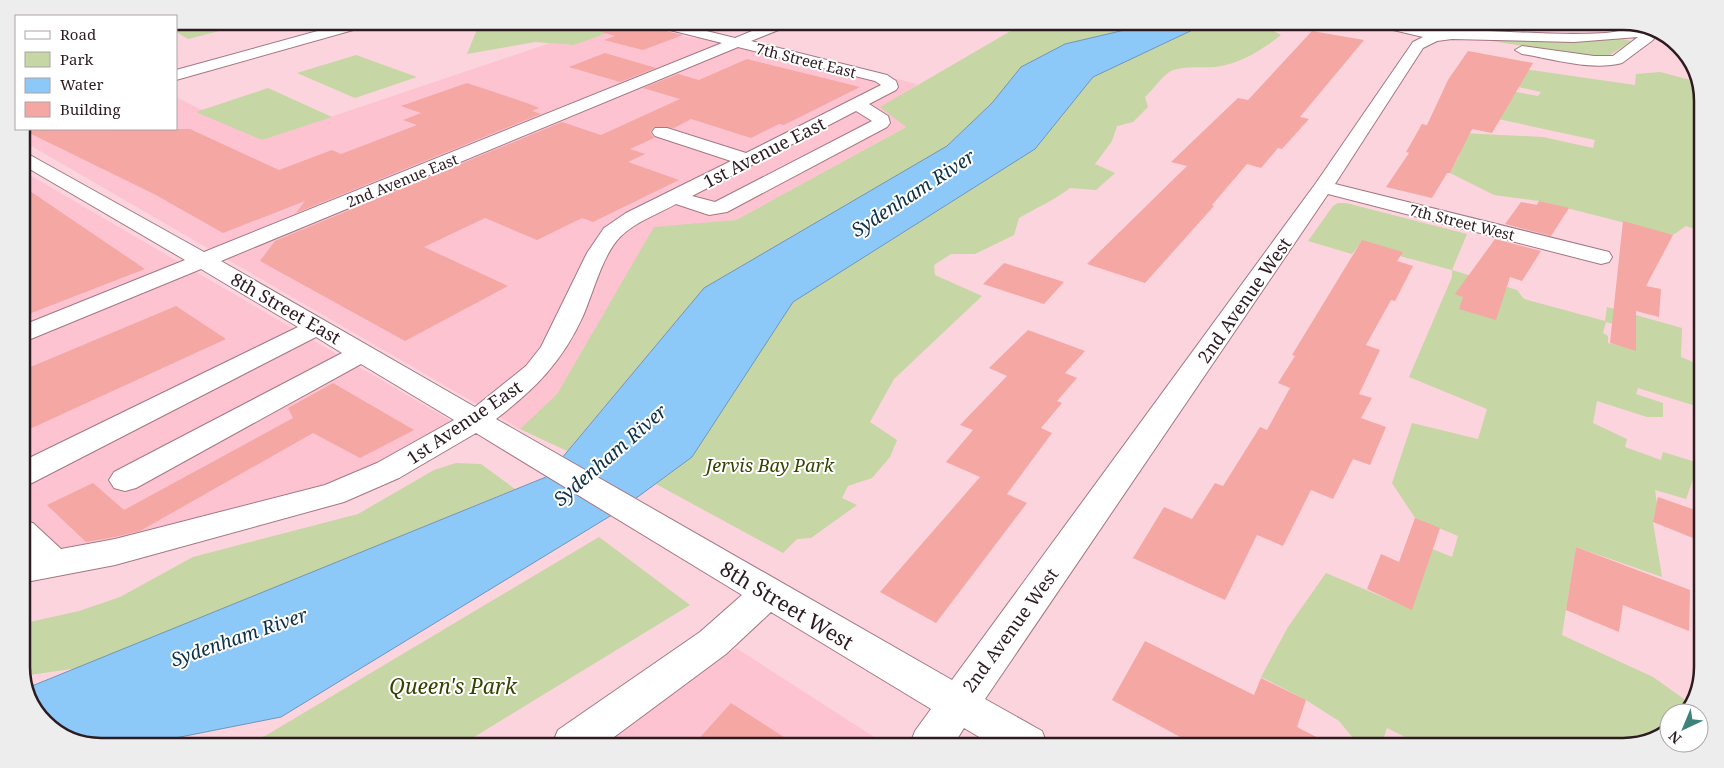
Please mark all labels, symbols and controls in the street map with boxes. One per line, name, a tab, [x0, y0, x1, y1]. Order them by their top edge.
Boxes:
legend	[15, 15, 178, 130]
text: Road	[60, 24, 96, 44]
street label: 7th Street East	[754, 38, 858, 82]
text: Park	[60, 49, 94, 69]
text: Water	[60, 74, 103, 94]
text: Building	[60, 99, 121, 119]
street label: 1st Avenue East	[699, 111, 829, 193]
water label: Sydenham River	[846, 143, 980, 243]
street label: 2nd Avenue East	[343, 149, 461, 211]
street label: 7th Street West	[1407, 199, 1517, 245]
street label: 2nd Avenue West	[1192, 232, 1296, 368]
street label: 8th Street East	[227, 267, 345, 349]
street label: 1st Avenue East	[402, 375, 526, 469]
water label: Sydenham River	[548, 398, 673, 512]
park label: Jervis Bay Park	[703, 453, 835, 477]
street label: 8th Street West	[715, 554, 859, 656]
street label: 2nd Avenue West	[957, 563, 1063, 697]
water label: Sydenham River	[167, 601, 311, 673]
park label: Queen's Park	[389, 672, 518, 700]
north arrow	[1659, 703, 1709, 753]
text: N	[1664, 727, 1685, 748]

